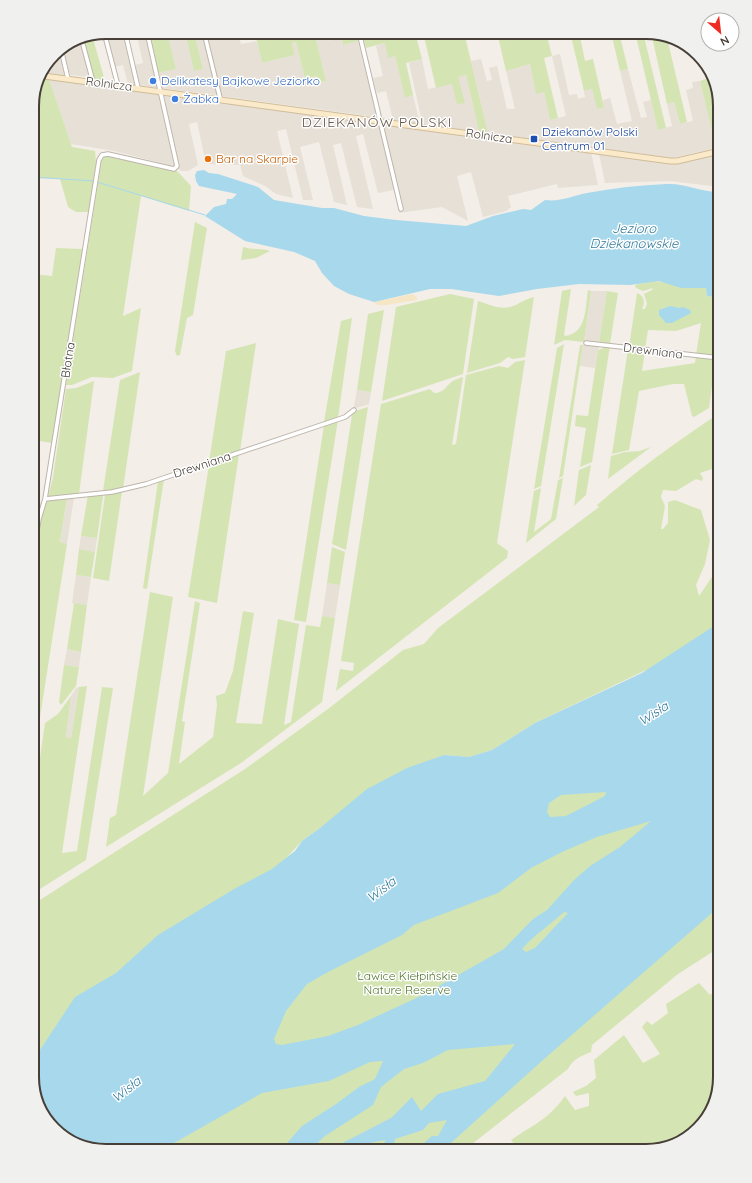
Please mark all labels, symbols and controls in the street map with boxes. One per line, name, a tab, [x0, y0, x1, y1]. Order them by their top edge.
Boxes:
north arrow	[700, 12, 740, 52]
text: N	[718, 33, 732, 49]
street label: Rolnicza	[85, 73, 133, 94]
place label: Delikatesy Bajkowe Jeziorko	[161, 73, 320, 88]
marker: Delikatesy Bajkowe Jeziorko	[148, 76, 158, 86]
place label: Żabka	[183, 91, 219, 106]
marker: Żabka	[170, 94, 180, 104]
district label: DZIEKANÓW POLSKI	[302, 113, 452, 131]
place label: Dziekanów Polski Centrum 01	[542, 124, 638, 153]
street label: Rolnicza	[465, 125, 513, 146]
marker: Dziekanów Polski Centrum 01	[529, 134, 539, 144]
place label: Bar na Skarpie	[216, 151, 298, 166]
marker: Bar na Skarpie	[203, 154, 213, 164]
water label: Jezioro Dziekanowskie	[590, 220, 679, 251]
street label: Drewniana	[622, 339, 684, 362]
street label: Błotna	[57, 341, 78, 379]
street label: Drewniana	[171, 448, 233, 481]
water label: Wisła	[635, 697, 672, 729]
water label: Wisła	[363, 872, 400, 905]
park label: Ławice Kiełpińskie Nature Reserve	[357, 968, 457, 997]
water label: Wisła	[108, 1072, 145, 1105]

